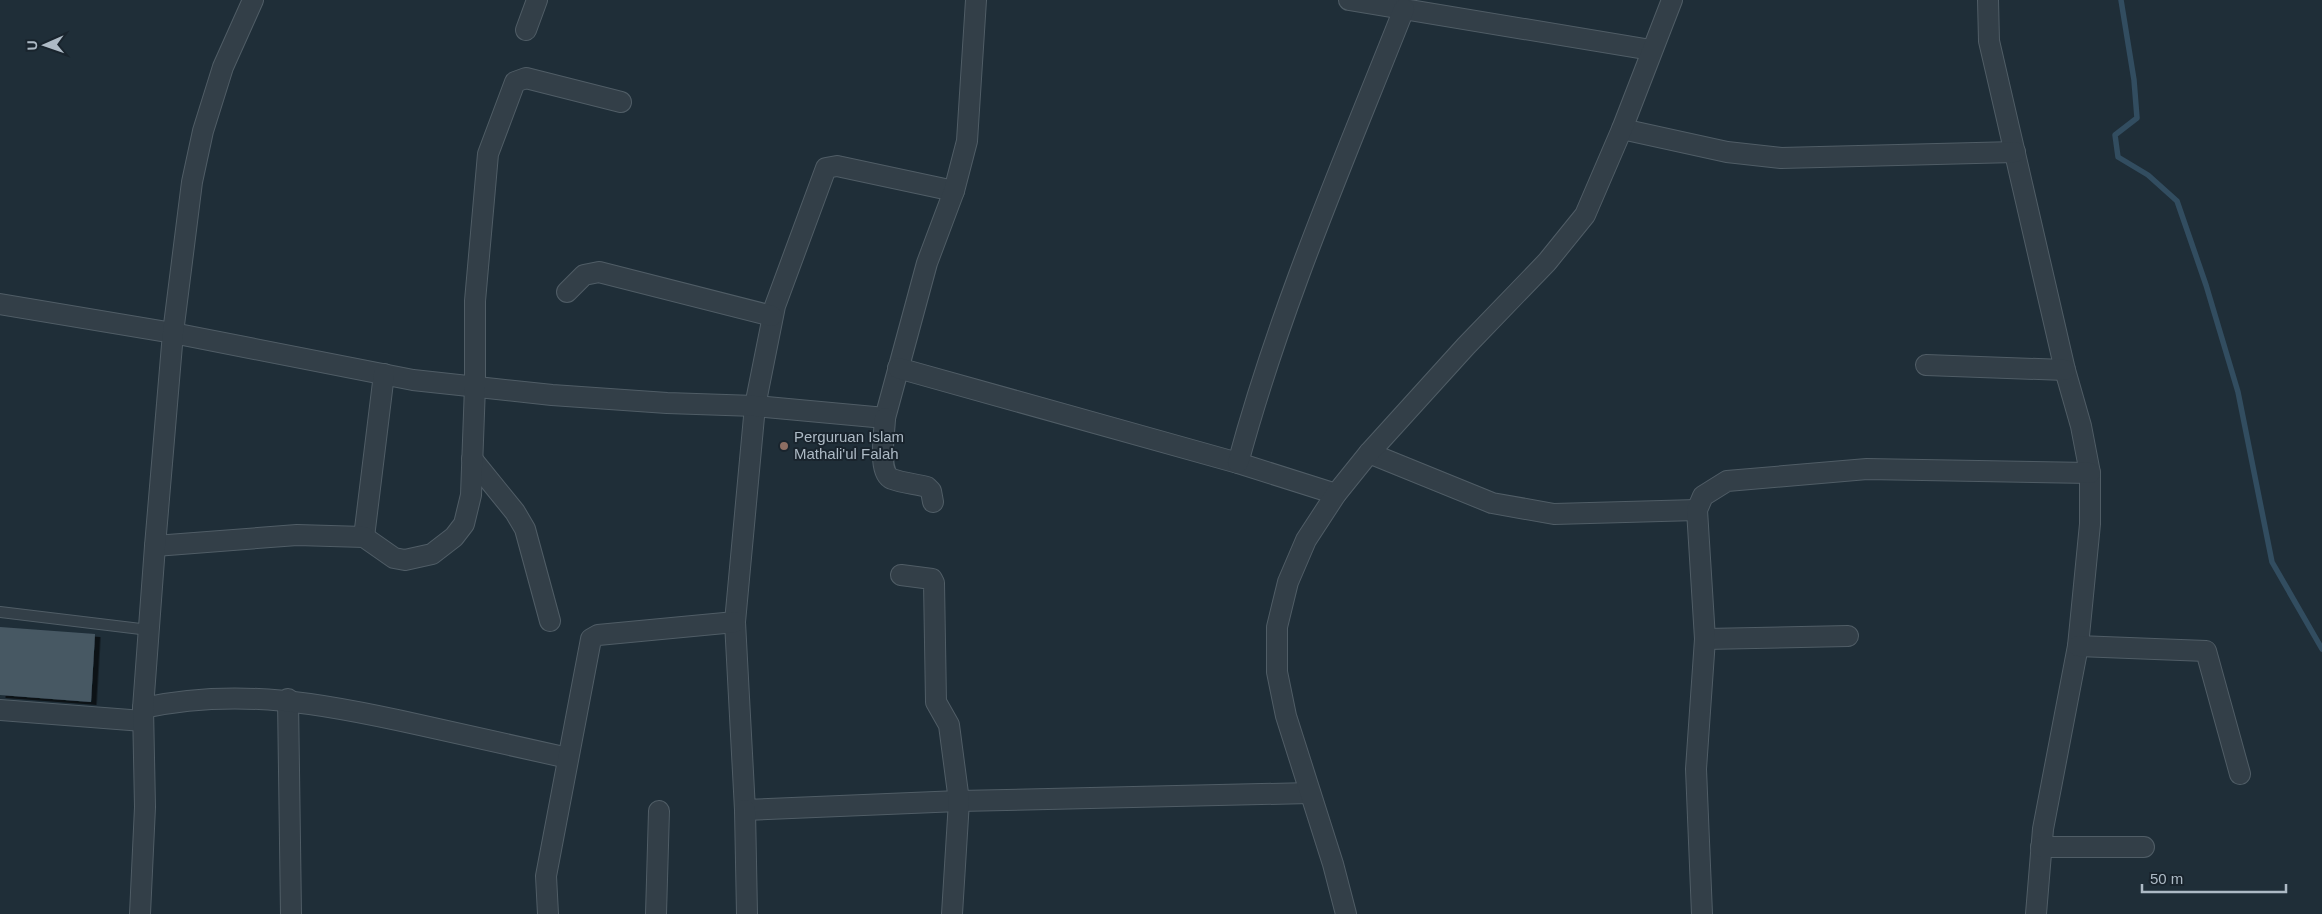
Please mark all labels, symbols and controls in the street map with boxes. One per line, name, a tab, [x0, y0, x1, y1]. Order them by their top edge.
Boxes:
north arrow	[20, 20, 70, 70]
text: U	[24, 40, 40, 51]
place label: Perguruan Islam Mathali'ul Falah	[794, 428, 904, 462]
marker: Perguruan Islam Mathali'ul Falah	[778, 440, 790, 452]
scale bar	[2142, 862, 2286, 894]
text: 50 m	[2150, 870, 2183, 887]

